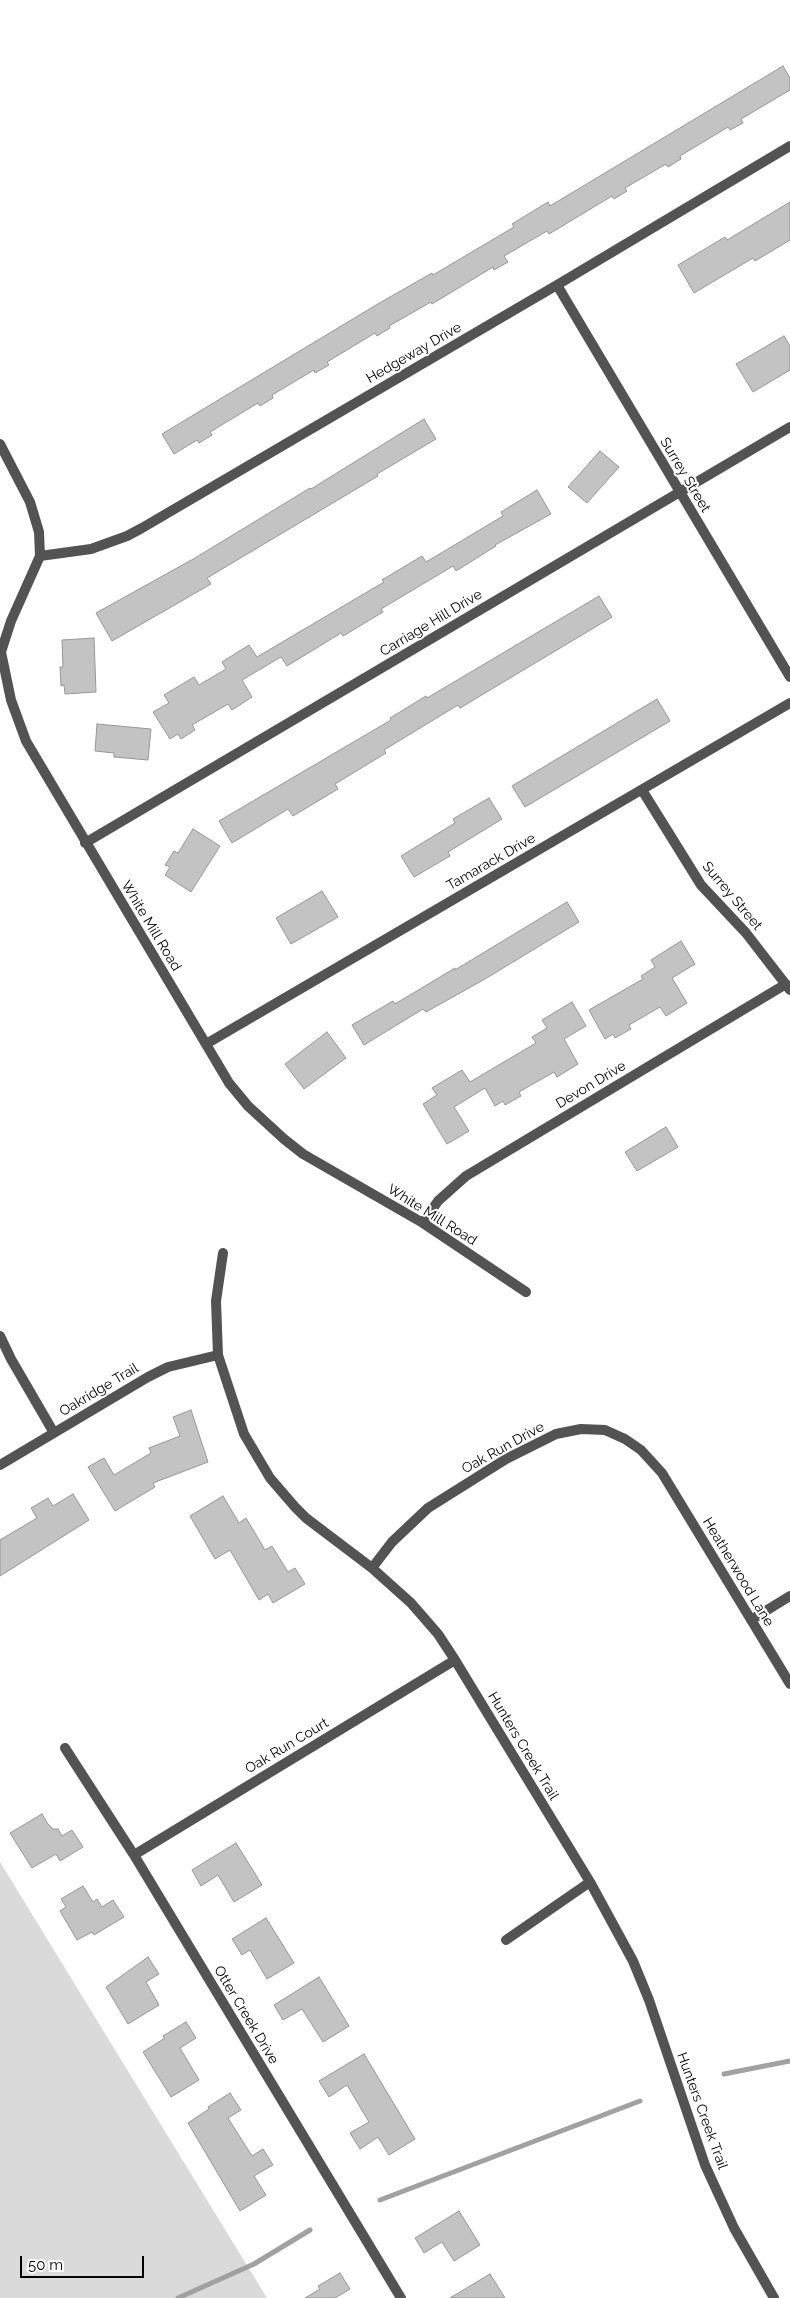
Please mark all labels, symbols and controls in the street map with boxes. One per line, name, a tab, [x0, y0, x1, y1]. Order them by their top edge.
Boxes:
street label: Hedgeway Drive	[363, 319, 465, 387]
street label: Surrey Street	[656, 435, 714, 515]
street label: Carriage Hill Drive	[377, 586, 485, 660]
street label: Tamarack Drive	[444, 830, 538, 894]
street label: Surrey Street	[698, 858, 766, 934]
street label: White Mill Road	[117, 878, 185, 974]
street label: Devon Drive	[553, 1058, 629, 1112]
street label: White Mill Road	[384, 1181, 480, 1249]
street label: Oakridge Trail	[56, 1360, 142, 1420]
street label: Oak Run Drive	[459, 1418, 547, 1478]
street label: Heatherwood Lane	[699, 1514, 777, 1630]
street label: Hunters Creek Trail	[484, 1689, 562, 1803]
street label: Oak Run Court	[242, 1715, 332, 1777]
street label: Otter Creek Drive	[210, 1963, 282, 2067]
street label: Hunters Creek Trail	[673, 2050, 731, 2172]
scale bar	[22, 2246, 146, 2278]
text: 50 m	[28, 2256, 63, 2274]

